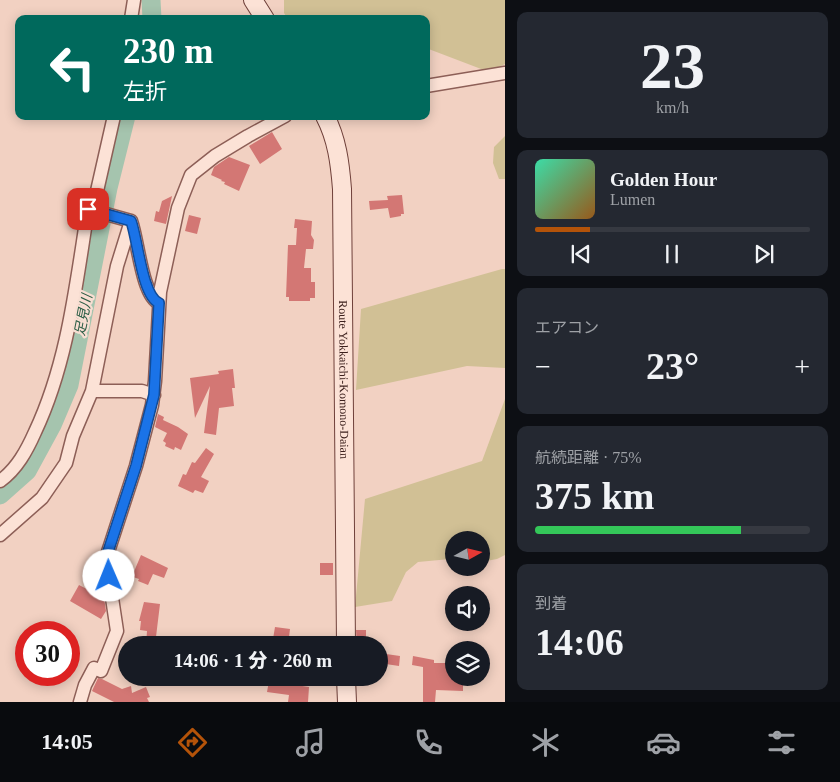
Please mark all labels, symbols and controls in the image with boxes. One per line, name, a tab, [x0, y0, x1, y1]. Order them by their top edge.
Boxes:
text: 23	[640, 30, 705, 102]
text: 230 m	[123, 32, 213, 71]
icon: left	[40, 35, 105, 100]
text: 左折	[123, 79, 167, 104]
text: km/h	[656, 99, 689, 116]
text: Golden Hour	[610, 169, 717, 190]
pin	[67, 188, 109, 230]
text: Lumen	[610, 191, 655, 208]
icon: arrive	[74, 195, 102, 223]
icon: previous	[567, 240, 595, 268]
icon: pause	[658, 240, 686, 268]
icon: next	[750, 240, 778, 268]
water label: 足見川	[72, 291, 95, 337]
street label: Route Yokkaichi-Komono-Daian	[336, 300, 351, 459]
text: エアコン	[535, 319, 599, 336]
text: 23°	[646, 345, 699, 387]
text: −	[535, 351, 551, 382]
text: +	[794, 351, 810, 382]
text: 航続距離 · 75%	[535, 449, 642, 466]
text: 375 km	[535, 475, 654, 517]
north arrow	[445, 531, 490, 576]
map controls	[445, 531, 490, 686]
position arrow	[82, 549, 134, 601]
button: sound	[445, 586, 490, 631]
text: 到着	[535, 595, 567, 612]
speed limit sign: 30	[15, 621, 80, 686]
text: 14:06	[535, 621, 624, 663]
button: layers	[445, 641, 490, 686]
text: 14:06 · 1 分 · 260 m	[174, 650, 332, 671]
icon: directions	[175, 725, 210, 760]
icon: music	[293, 725, 328, 760]
icon: phone	[411, 725, 446, 760]
icon: climate	[528, 725, 563, 760]
icon: car	[646, 725, 681, 760]
icon: filters	[764, 725, 799, 760]
text: 14:05	[41, 729, 93, 754]

